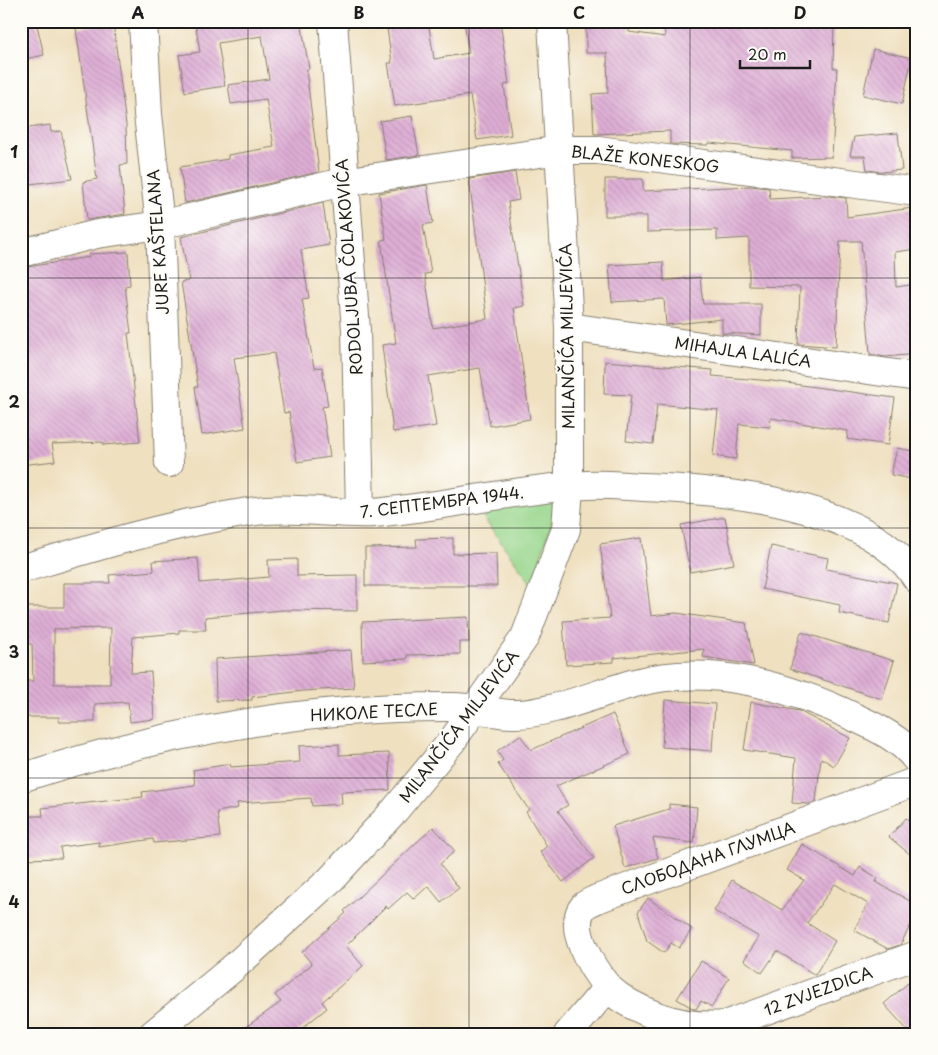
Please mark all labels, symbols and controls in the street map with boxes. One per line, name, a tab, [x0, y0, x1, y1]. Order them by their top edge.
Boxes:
text: A	[132, 0, 145, 24]
text: B	[354, 0, 365, 24]
text: C	[573, 0, 585, 24]
text: D	[794, 0, 806, 24]
scale bar	[740, 38, 810, 70]
text: 20 m	[748, 42, 787, 65]
street label: BLAŽE KONESKOG	[570, 138, 721, 178]
text: 1	[10, 139, 18, 163]
street label: RODOLJUBA ČOLAKOVIĆA	[328, 158, 368, 376]
street label: JURE KAŠTELANA	[140, 169, 174, 316]
street label: MILANČIĆA MILJEVIĆA	[552, 242, 580, 429]
street label: MIHAJLA LALIĆA	[673, 330, 813, 372]
text: 2	[8, 389, 20, 413]
street label: 7. СЕПТЕМБРА 1944.	[359, 479, 525, 523]
text: 3	[9, 639, 19, 663]
street label: MILANČIĆA MILJEVIĆA	[393, 644, 524, 807]
street label: НИКОЛЕ ТЕСЛЕ	[309, 696, 438, 726]
street label: СЛОБОДАНА ГЛУМЦА	[617, 814, 798, 900]
text: 4	[9, 889, 20, 913]
street label: 12 ZVJEZDICA	[760, 959, 875, 1021]

